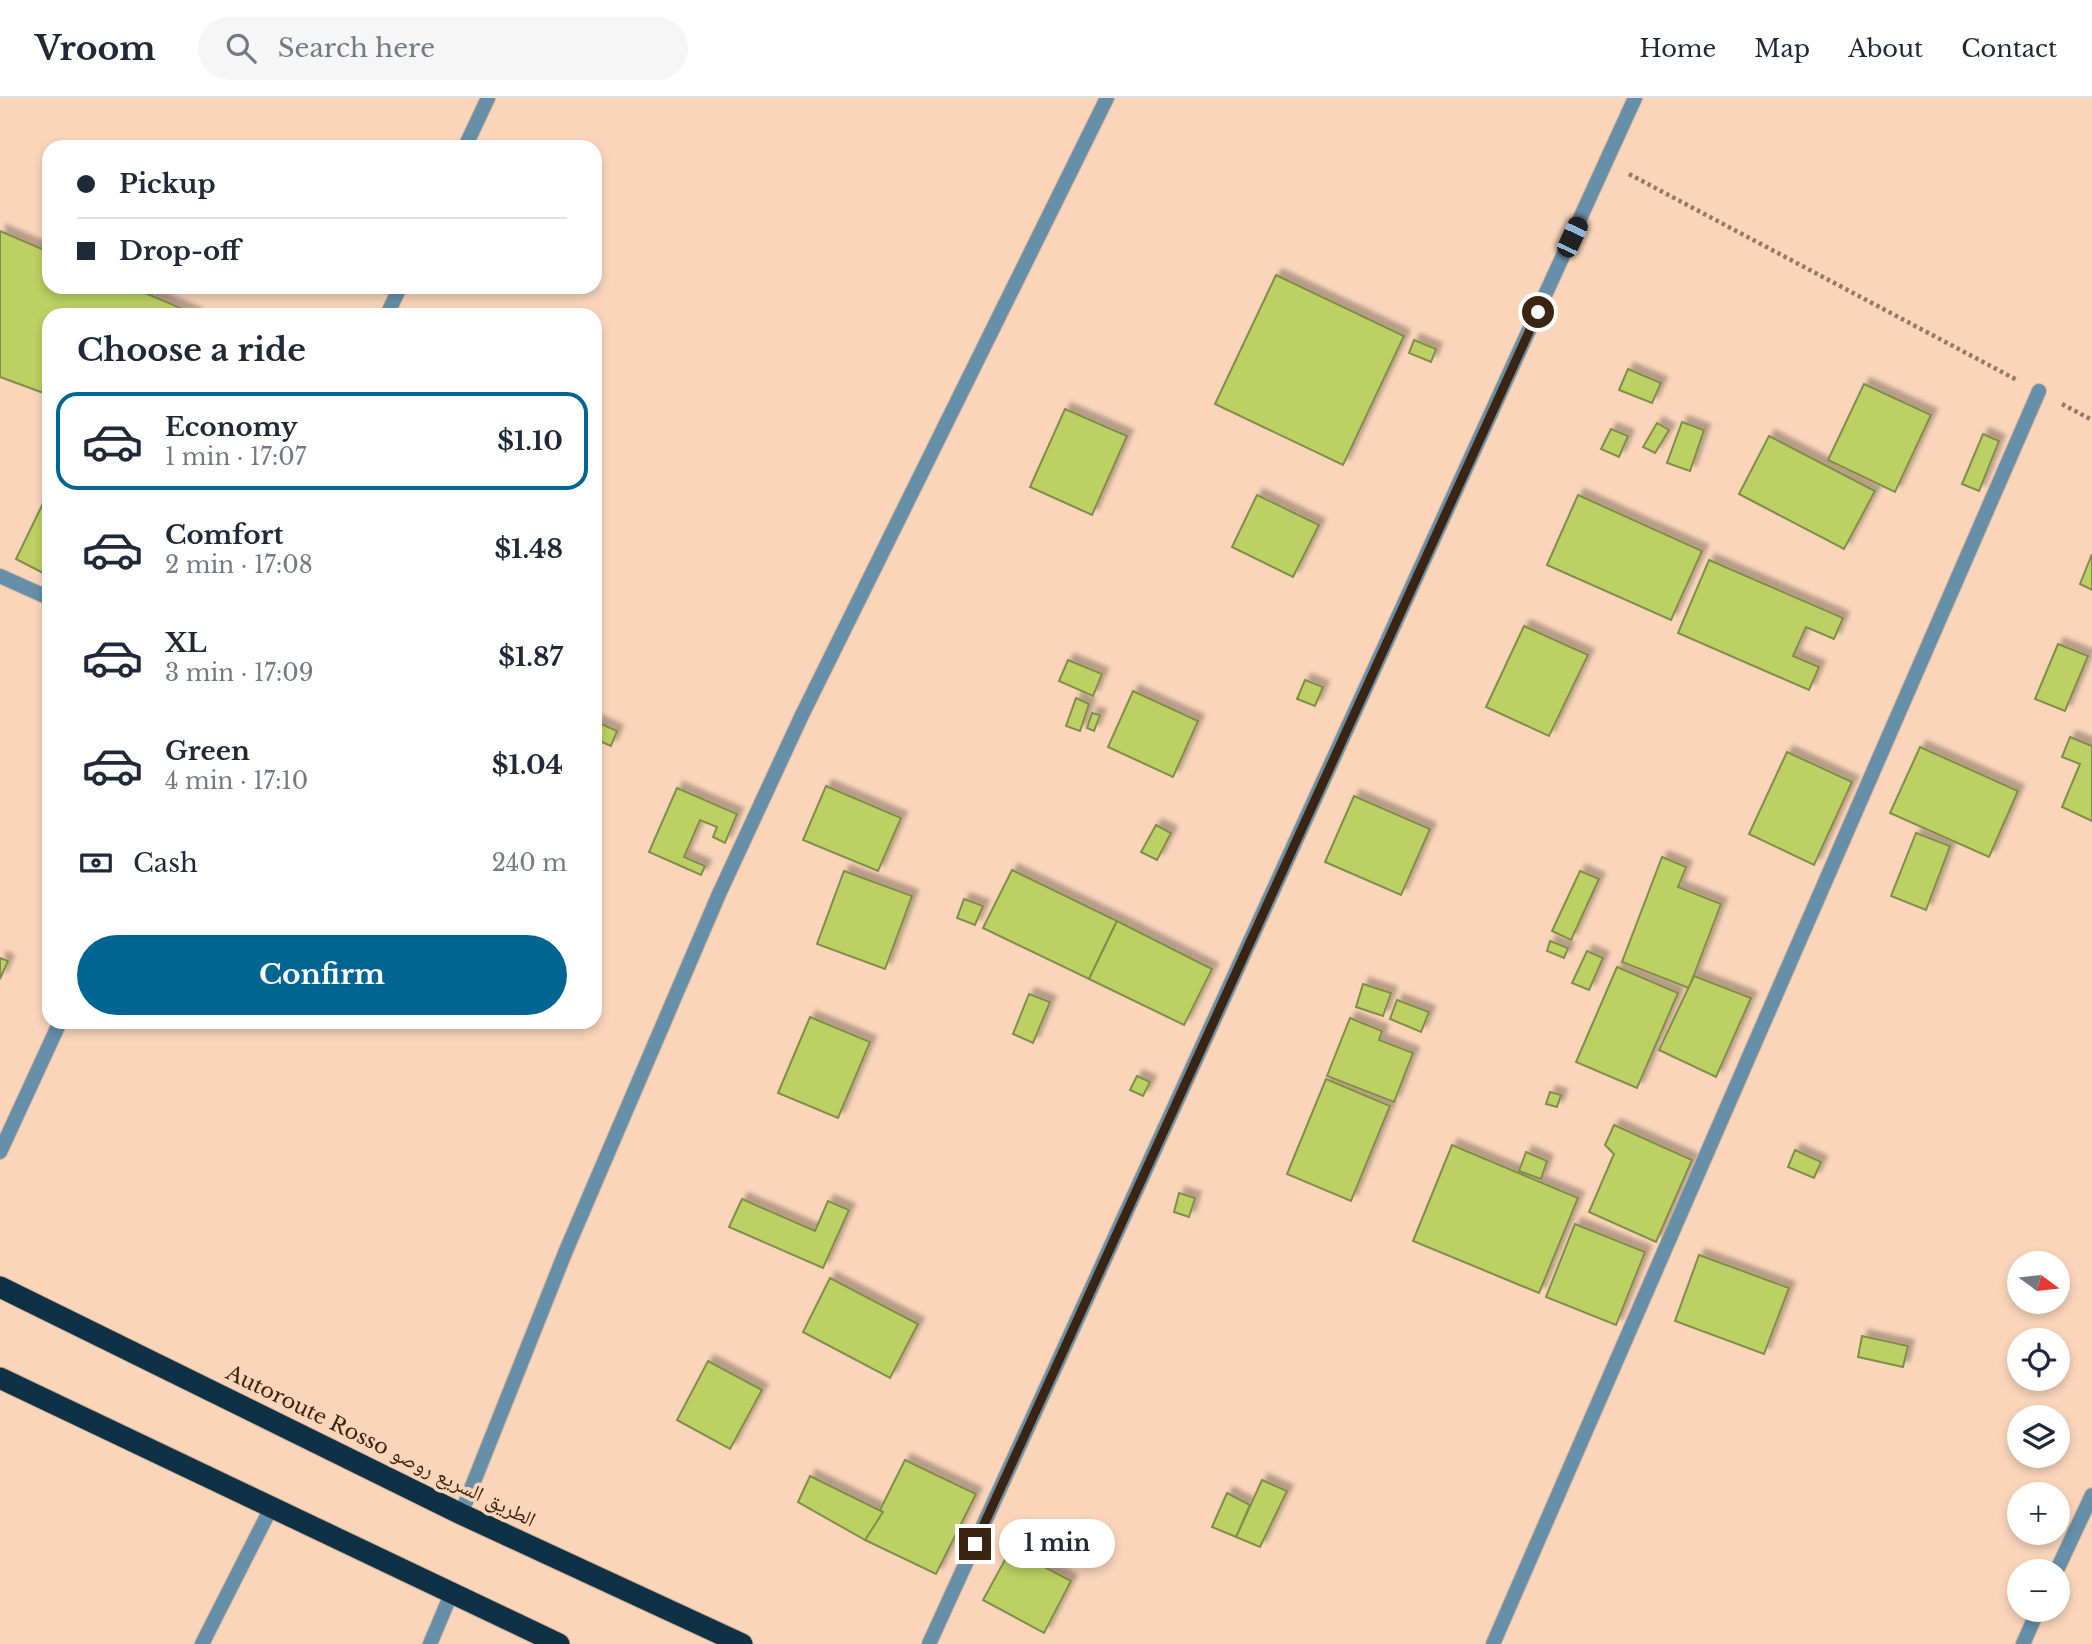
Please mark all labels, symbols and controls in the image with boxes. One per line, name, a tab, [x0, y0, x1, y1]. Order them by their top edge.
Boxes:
search box	[198, 17, 688, 80]
text: Vroom	[35, 28, 156, 69]
icon: search	[222, 29, 260, 67]
text: Search here	[278, 32, 435, 64]
text: Home	[1640, 34, 1716, 63]
text: Map	[1754, 34, 1810, 63]
text: About	[1848, 34, 1923, 63]
text: Contact	[1961, 34, 2057, 63]
text: Pickup	[119, 168, 216, 200]
car	[1554, 214, 1591, 260]
text: Drop-off	[119, 235, 240, 267]
route start	[1522, 296, 1554, 328]
text: Choose a ride	[77, 330, 306, 370]
icon: car	[81, 410, 144, 473]
text: Economy	[165, 411, 298, 443]
text: $1.10	[497, 425, 563, 457]
text: 1 min · 17:07	[165, 443, 306, 471]
icon: car	[81, 518, 144, 581]
text: Comfort	[165, 519, 283, 551]
text: $1.48	[494, 533, 563, 565]
text: 2 min · 17:08	[165, 551, 313, 579]
icon: car	[81, 626, 144, 689]
text: XL	[165, 627, 207, 659]
text: $1.87	[498, 641, 563, 673]
text: 3 min · 17:09	[165, 659, 313, 687]
icon: car	[81, 734, 144, 797]
text: Green	[165, 735, 250, 767]
text: $1.04	[492, 749, 563, 781]
text: 4 min · 17:10	[165, 767, 308, 795]
icon: cash	[77, 844, 115, 882]
text: Cash	[133, 847, 198, 879]
text: 240 m	[492, 849, 567, 877]
button: Confirm	[77, 935, 567, 1015]
north arrow	[2007, 1251, 2070, 1314]
map controls	[2007, 1251, 2070, 1622]
button: locate	[2007, 1328, 2070, 1391]
street label: Autoroute Rosso الطريق السريع روصو	[221, 1359, 540, 1533]
button: layers	[2007, 1405, 2070, 1468]
button: +	[2007, 1482, 2070, 1545]
callout: 1 min	[1000, 1520, 1115, 1568]
route end	[959, 1528, 991, 1560]
text: 1 min	[1024, 1529, 1090, 1557]
button: −	[2007, 1559, 2070, 1622]

